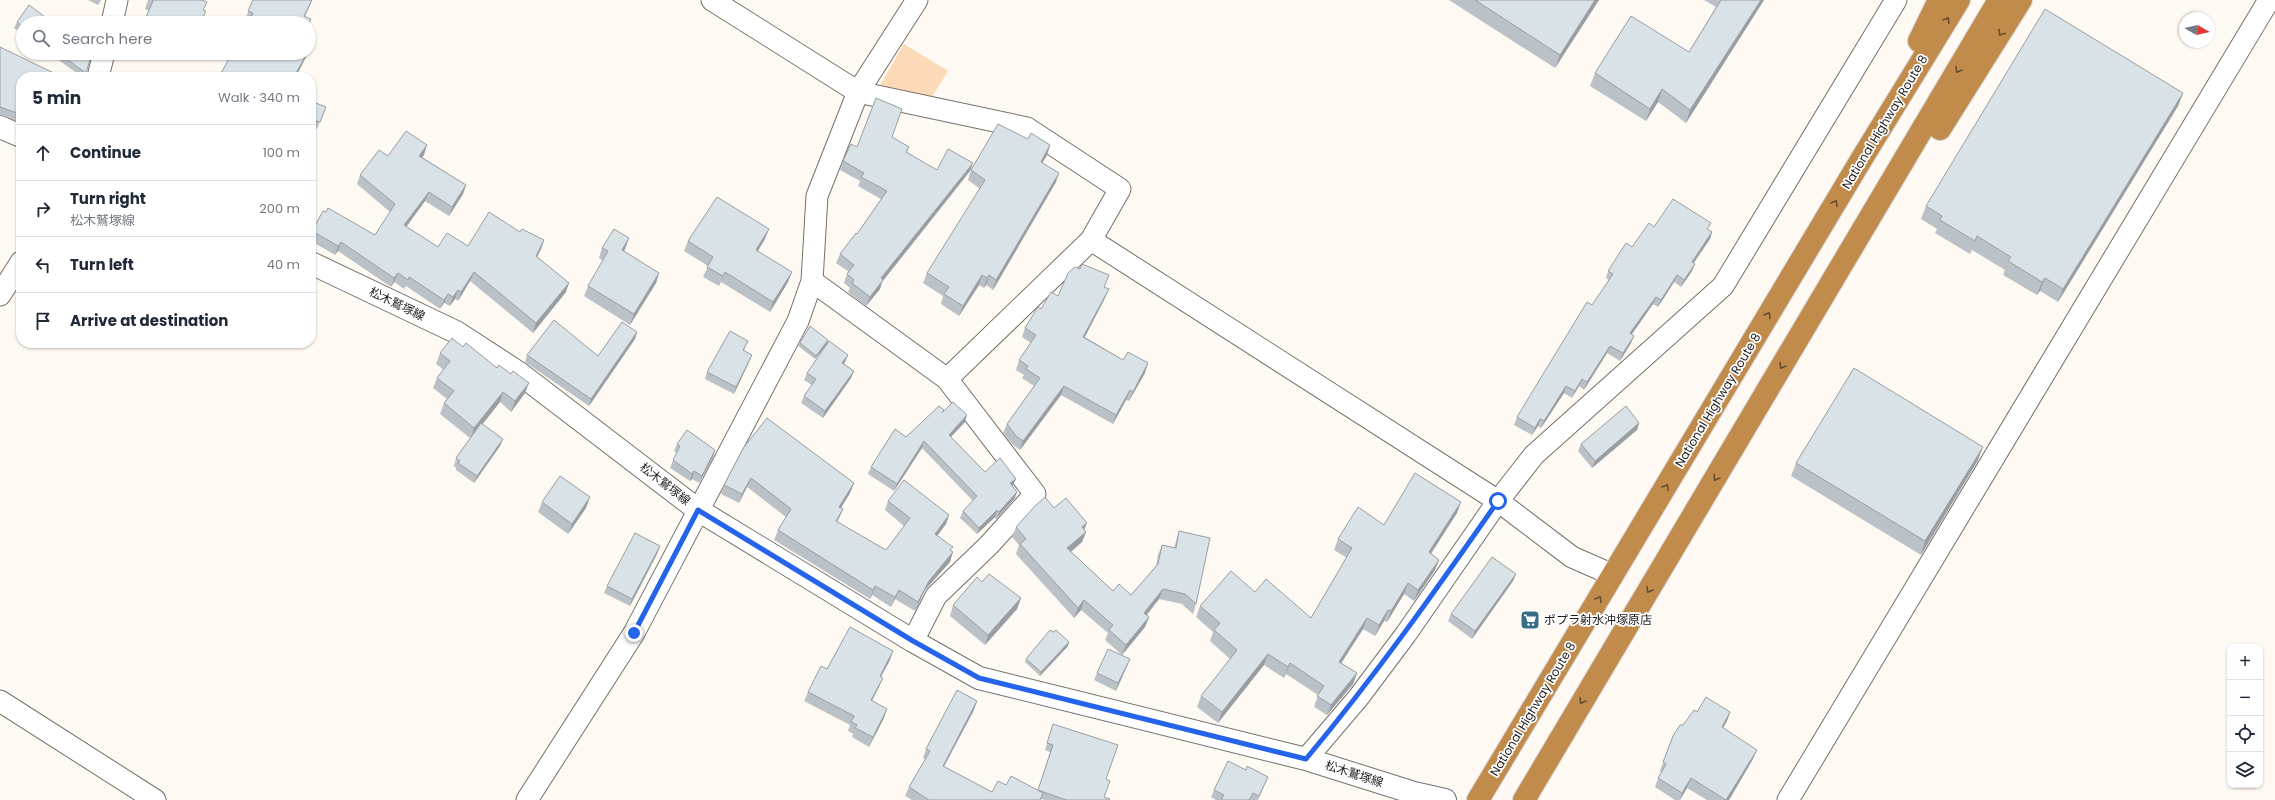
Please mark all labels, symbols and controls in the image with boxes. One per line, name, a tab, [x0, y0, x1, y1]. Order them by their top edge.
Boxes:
north arrow	[2179, 12, 2215, 48]
search box	[16, 16, 316, 60]
one-way arrow	[1942, 17, 1950, 24]
icon: search	[30, 27, 52, 49]
text: Search here	[62, 28, 152, 49]
one-way arrow	[1998, 29, 2005, 36]
street label: National Highway Route 8	[1838, 51, 1931, 192]
one-way arrow	[1955, 66, 1962, 73]
text: 5 min	[32, 86, 81, 110]
text: Walk · 340 m	[218, 88, 300, 107]
icon: ahead	[32, 142, 54, 164]
text: Continue	[70, 142, 141, 163]
text: 100 m	[263, 143, 300, 162]
text: Turn right	[70, 188, 146, 209]
icon: right	[32, 198, 54, 220]
text: 200 m	[259, 199, 300, 218]
one-way arrow	[1830, 200, 1838, 207]
text: 松木鷲塚線	[70, 211, 135, 230]
icon: left	[32, 254, 54, 276]
text: Turn left	[70, 254, 134, 275]
text: 40 m	[267, 255, 300, 274]
street label: 松木鷲塚線	[367, 283, 428, 324]
icon: arrive	[32, 310, 54, 332]
text: Arrive at destination	[70, 310, 228, 331]
one-way arrow	[1764, 312, 1771, 319]
street label: National Highway Route 8	[1671, 329, 1764, 470]
one-way arrow	[1780, 362, 1787, 369]
street label: 松木鷲塚線	[636, 458, 694, 509]
one-way arrow	[1713, 474, 1720, 481]
one-way arrow	[1661, 484, 1669, 491]
route start	[1489, 492, 1507, 510]
one-way arrow	[1646, 586, 1654, 593]
one-way arrow	[1595, 595, 1602, 603]
supermarket icon: ポプラ射水沖塚原店	[1519, 609, 1541, 631]
place label: ポプラ射水沖塚原店	[1544, 611, 1652, 628]
route end	[625, 624, 643, 642]
street label: National Highway Route 8	[1486, 638, 1579, 779]
map controls	[2227, 644, 2263, 788]
button: +	[2227, 644, 2263, 680]
button: −	[2227, 680, 2263, 716]
one-way arrow	[1580, 697, 1587, 704]
button: locate	[2227, 716, 2263, 752]
button: layers	[2227, 752, 2263, 788]
street label: 松木鷲塚線	[1323, 756, 1385, 791]

